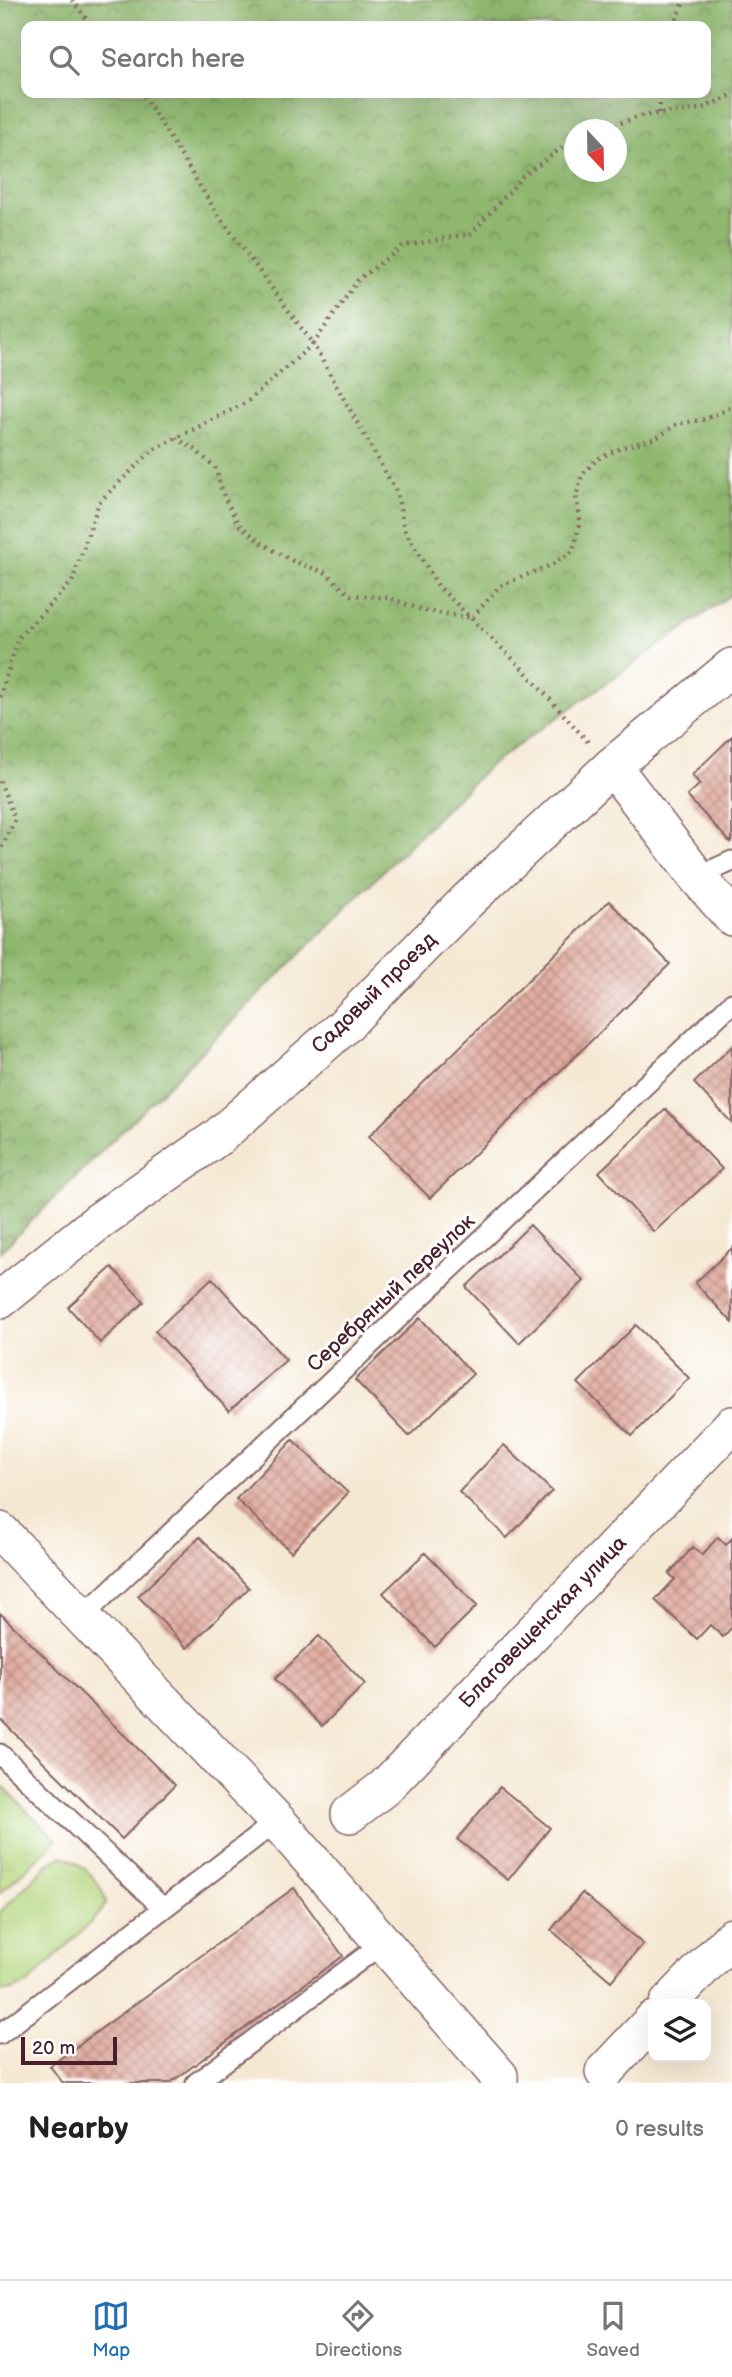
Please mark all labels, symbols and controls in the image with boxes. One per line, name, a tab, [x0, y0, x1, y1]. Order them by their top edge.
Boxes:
search box	[21, 21, 711, 98]
icon: search	[45, 41, 83, 79]
text: Search here	[101, 44, 245, 75]
north arrow	[564, 119, 627, 182]
street label: Садовый проезд	[306, 927, 442, 1059]
street label: Серебряный переулок	[302, 1209, 480, 1377]
street label: Благовещенская улица	[454, 1530, 632, 1713]
map controls	[648, 1999, 711, 2062]
button: layers	[648, 1999, 711, 2062]
scale bar	[21, 2034, 117, 2066]
text: 20 m	[32, 2037, 75, 2060]
text: Nearby	[28, 2111, 128, 2147]
text: 0 results	[615, 2115, 704, 2143]
tab: Map	[92, 2297, 130, 2362]
tab: Directions	[315, 2297, 402, 2362]
tab: Saved	[586, 2297, 640, 2362]

